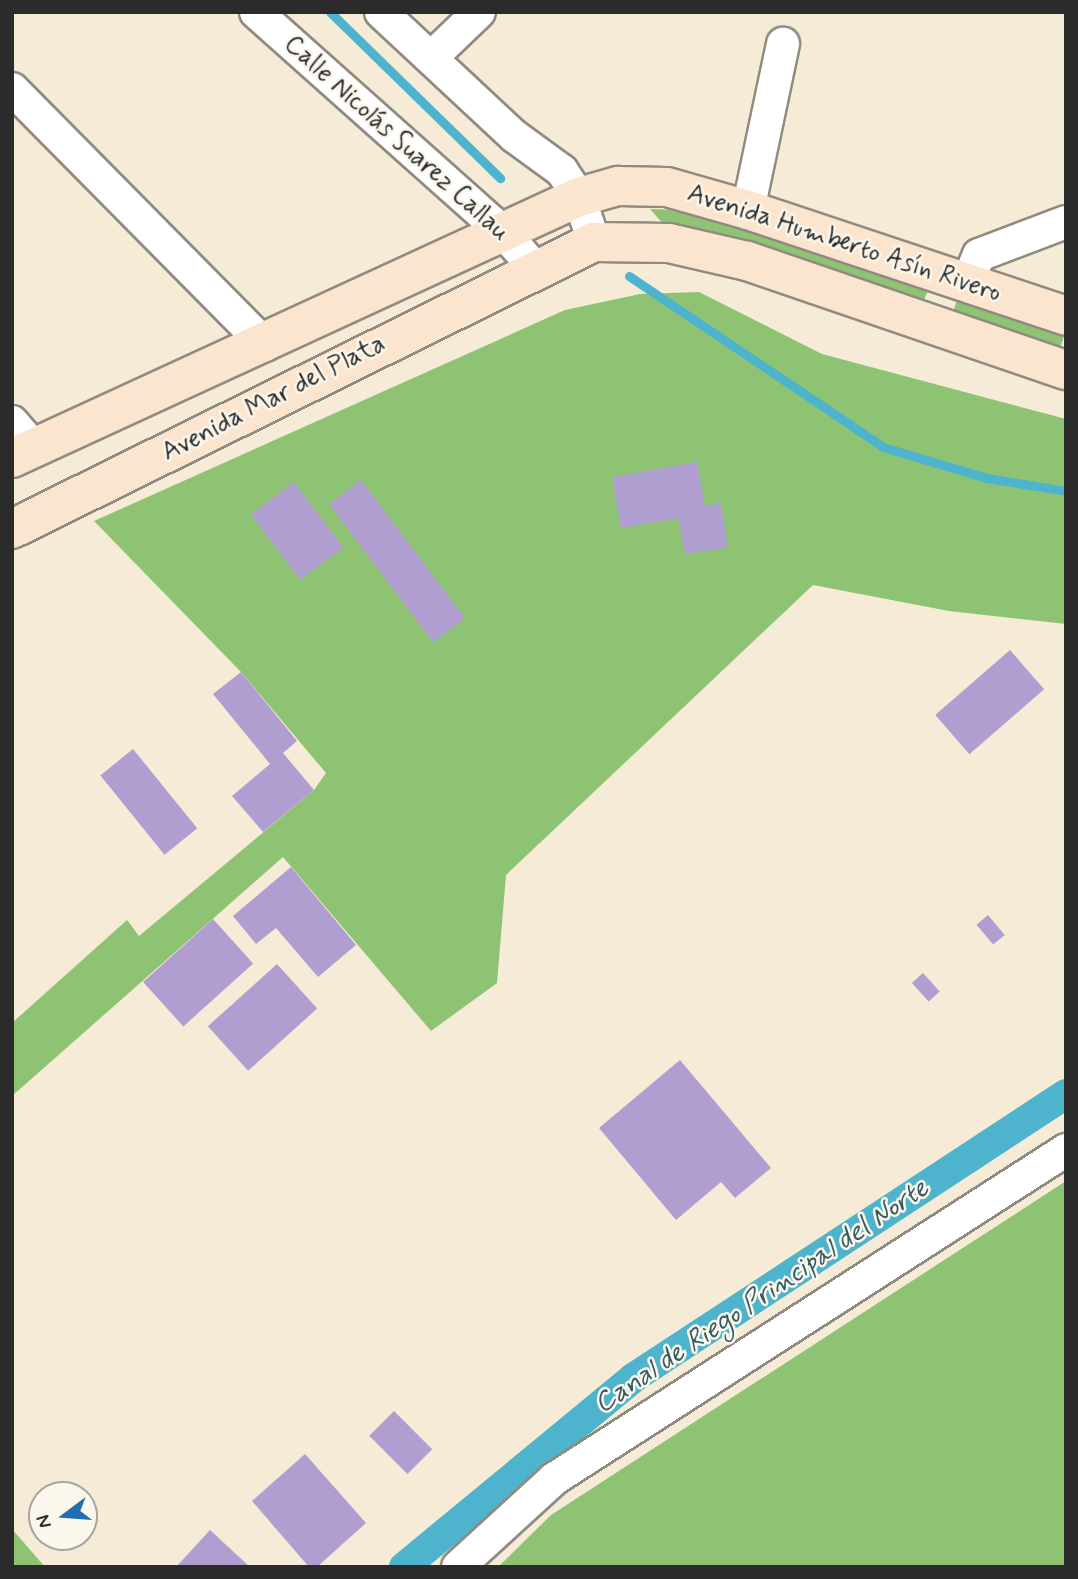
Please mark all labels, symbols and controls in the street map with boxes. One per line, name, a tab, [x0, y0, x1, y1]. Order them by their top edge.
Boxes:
street label: Calle Nicolás Suarez Callau	[276, 29, 516, 249]
street label: Avenida Humberto Asín Rivero	[681, 178, 1007, 310]
street label: Avenida Mar del Plata	[158, 329, 390, 469]
water label: Canal de Riego Principal del Norte	[587, 1171, 937, 1423]
north arrow	[28, 1481, 98, 1551]
text: N	[30, 1512, 58, 1531]

